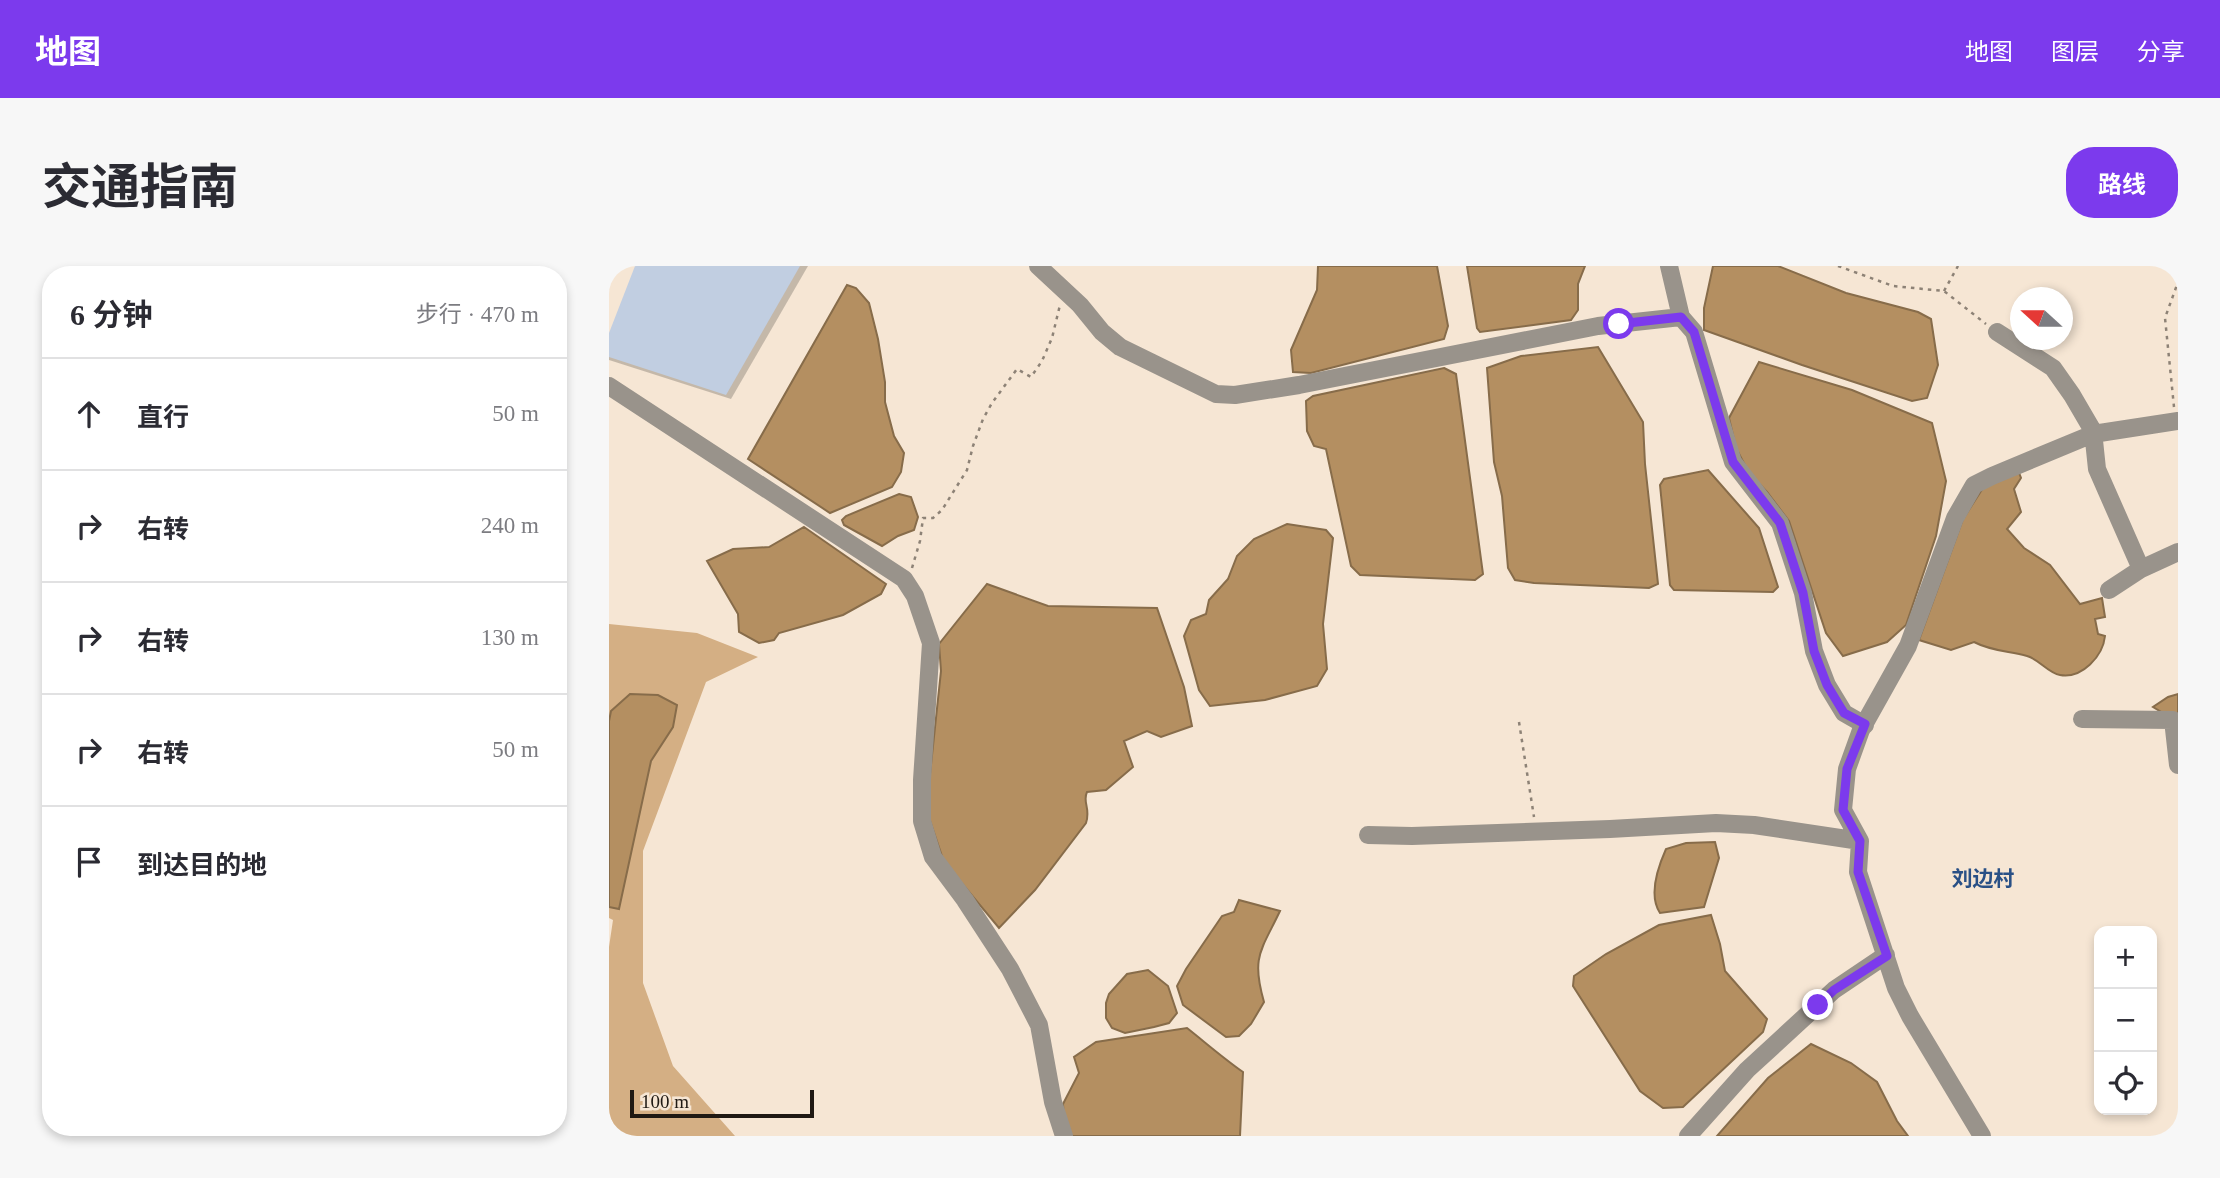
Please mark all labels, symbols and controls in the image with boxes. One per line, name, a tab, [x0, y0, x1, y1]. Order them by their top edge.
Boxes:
text: 地图	[35, 34, 101, 70]
text: 地图	[1965, 39, 2013, 65]
text: 图层	[2051, 39, 2099, 65]
text: 分享	[2137, 39, 2185, 65]
button: 路线	[2066, 147, 2178, 218]
text: 交通指南	[42, 160, 238, 215]
north arrow	[2010, 287, 2073, 350]
text: 6 分钟	[70, 298, 153, 331]
text: 步行 · 470 m	[416, 302, 539, 327]
route start	[1603, 308, 1634, 339]
icon: ahead	[70, 395, 108, 433]
text: 50 m	[492, 401, 539, 426]
text: 直行	[137, 403, 189, 432]
icon: right	[70, 507, 108, 545]
text: 240 m	[481, 513, 539, 538]
text: 右转	[137, 515, 189, 544]
icon: right	[70, 619, 108, 657]
text: 130 m	[481, 625, 539, 650]
text: 右转	[137, 627, 189, 656]
icon: right	[70, 731, 108, 769]
text: 50 m	[492, 737, 539, 762]
text: 右转	[137, 739, 189, 768]
icon: arrive	[70, 843, 108, 881]
text: 到达目的地	[137, 851, 267, 880]
district label: 刘边村	[1952, 867, 2015, 891]
map controls	[2094, 926, 2157, 1115]
button: +	[2094, 926, 2157, 989]
route end	[1802, 989, 1833, 1020]
button: −	[2094, 989, 2157, 1052]
button: locate	[2094, 1052, 2157, 1115]
scale bar	[630, 1087, 814, 1119]
text: 100 m	[641, 1091, 689, 1112]

